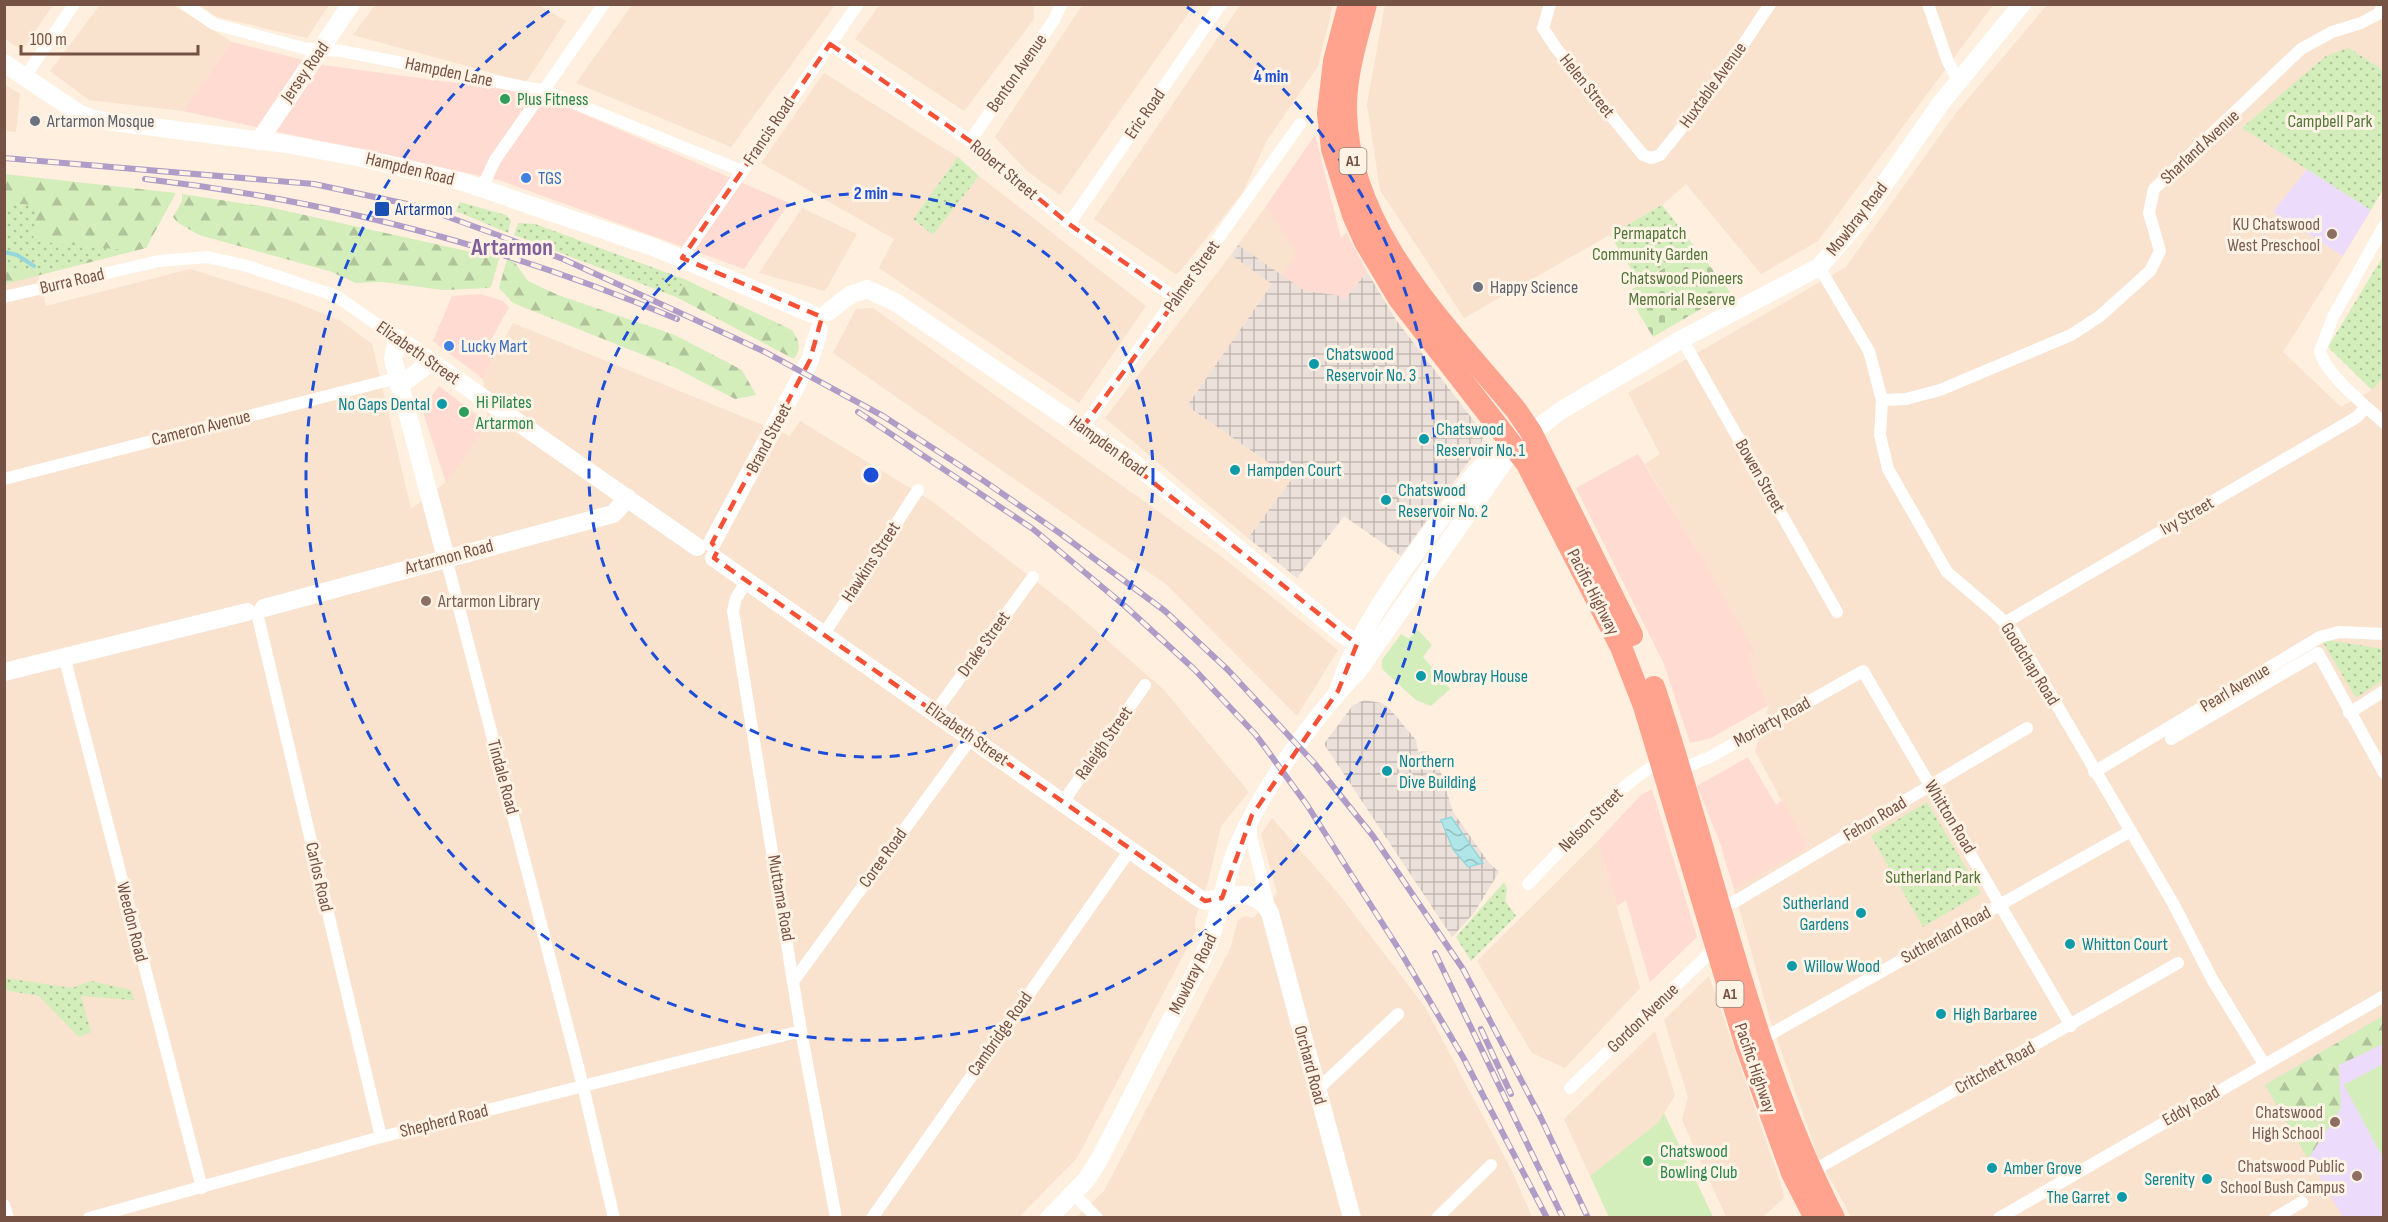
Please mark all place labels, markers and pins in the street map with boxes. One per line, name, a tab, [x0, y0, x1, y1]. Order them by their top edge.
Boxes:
place label: Plus Fitness	[517, 89, 588, 110]
marker: Plus Fitness	[498, 92, 512, 106]
place label: Artarmon Mosque	[46, 111, 154, 132]
marker: Artarmon Mosque	[28, 114, 42, 128]
place label: TGS	[538, 168, 562, 189]
marker: TGS	[519, 171, 533, 185]
place label: Artarmon	[394, 199, 453, 220]
marker: Artarmon	[373, 200, 391, 218]
place label: KU Chatswood West Preschool	[2227, 214, 2320, 256]
marker: KU Chatswood West Preschool	[2325, 227, 2339, 241]
place label: Happy Science	[1490, 277, 1578, 298]
marker: Happy Science	[1471, 280, 1485, 294]
place label: Lucky Mart	[461, 336, 528, 357]
marker: Lucky Mart	[442, 339, 456, 353]
place label: Chatswood Reservoir No. 3	[1326, 344, 1416, 386]
marker: Chatswood Reservoir No. 3	[1307, 357, 1321, 371]
place label: Hi Pilates Artarmon	[475, 392, 534, 434]
place label: No Gaps Dental	[338, 394, 430, 415]
marker: No Gaps Dental	[435, 397, 449, 411]
marker: Hi Pilates Artarmon	[457, 405, 471, 419]
place label: Chatswood Reservoir No. 1	[1436, 419, 1526, 461]
marker: Chatswood Reservoir No. 1	[1417, 432, 1431, 446]
place label: Hampden Court	[1247, 460, 1342, 481]
marker: Hampden Court	[1228, 463, 1242, 477]
centre of rings	[861, 465, 881, 485]
place label: Chatswood Reservoir No. 2	[1398, 480, 1488, 522]
marker: Chatswood Reservoir No. 2	[1379, 493, 1393, 507]
place label: Artarmon Library	[437, 591, 540, 612]
marker: Artarmon Library	[419, 594, 433, 608]
place label: Mowbray House	[1433, 666, 1528, 687]
marker: Mowbray House	[1414, 669, 1428, 683]
place label: Northern Dive Building	[1399, 751, 1476, 793]
marker: Northern Dive Building	[1380, 764, 1394, 778]
place label: Sutherland Gardens	[1783, 893, 1849, 935]
marker: Sutherland Gardens	[1854, 906, 1868, 920]
place label: Whitton Court	[2082, 934, 2169, 955]
marker: Whitton Court	[2063, 937, 2077, 951]
place label: Willow Wood	[1804, 956, 1880, 977]
marker: Willow Wood	[1785, 959, 1799, 973]
place label: High Barbaree	[1953, 1004, 2037, 1025]
marker: High Barbaree	[1934, 1007, 1948, 1021]
place label: Chatswood High School	[2252, 1102, 2323, 1144]
marker: Chatswood High School	[2328, 1115, 2342, 1129]
place label: Chatswood Bowling Club	[1660, 1141, 1737, 1183]
marker: Chatswood Bowling Club	[1641, 1154, 1655, 1168]
place label: Chatswood Public School Bush Campus	[2220, 1156, 2345, 1198]
place label: Amber Grove	[2003, 1158, 2082, 1179]
marker: Amber Grove	[1985, 1161, 1999, 1175]
place label: Serenity	[2144, 1169, 2195, 1190]
marker: Chatswood Public School Bush Campus	[2350, 1169, 2364, 1183]
marker: Serenity	[2200, 1172, 2214, 1186]
place label: The Garret	[2047, 1187, 2110, 1208]
marker: The Garret	[2115, 1190, 2129, 1204]

